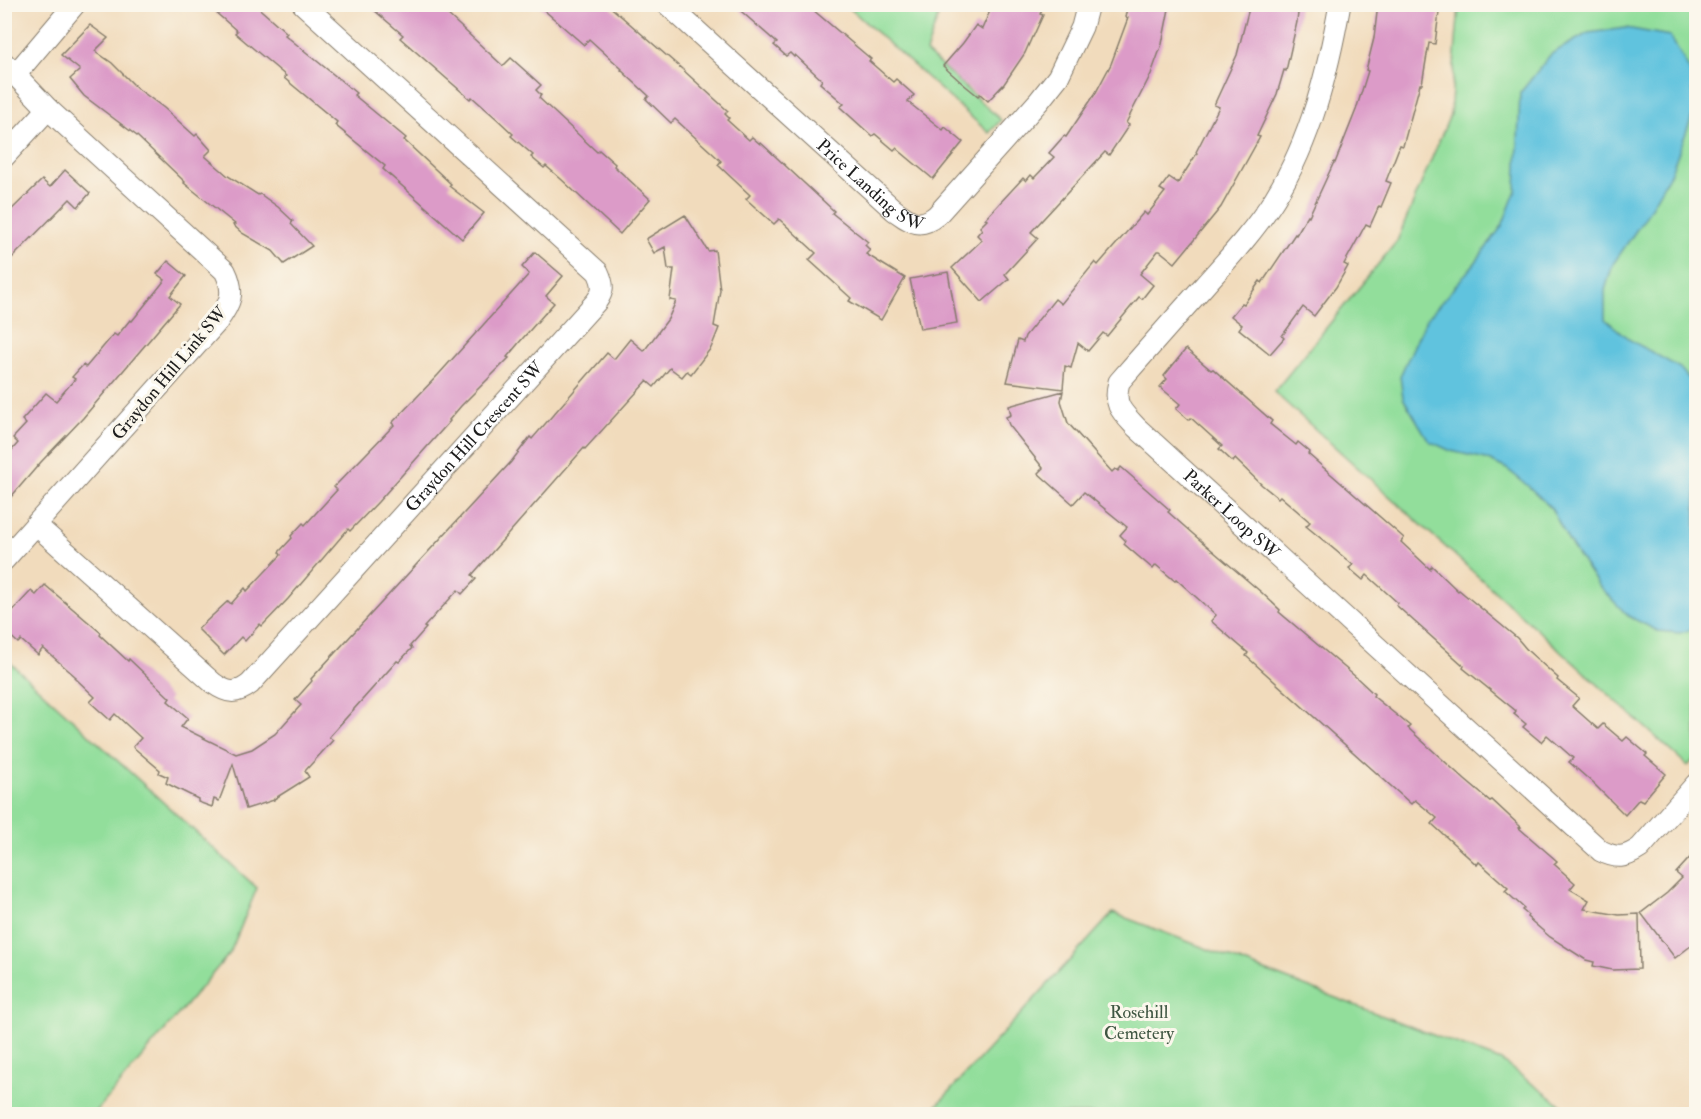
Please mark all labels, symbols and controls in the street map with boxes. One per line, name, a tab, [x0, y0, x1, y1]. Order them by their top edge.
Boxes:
street label: Price Landing SW	[811, 134, 927, 236]
street label: Graydon Hill Link SW	[107, 301, 233, 445]
street label: Graydon Hill Crescent SW	[400, 356, 549, 517]
street label: Parker Loop SW	[1178, 465, 1285, 565]
park label: Rosehill Cemetery	[1104, 1001, 1175, 1045]

